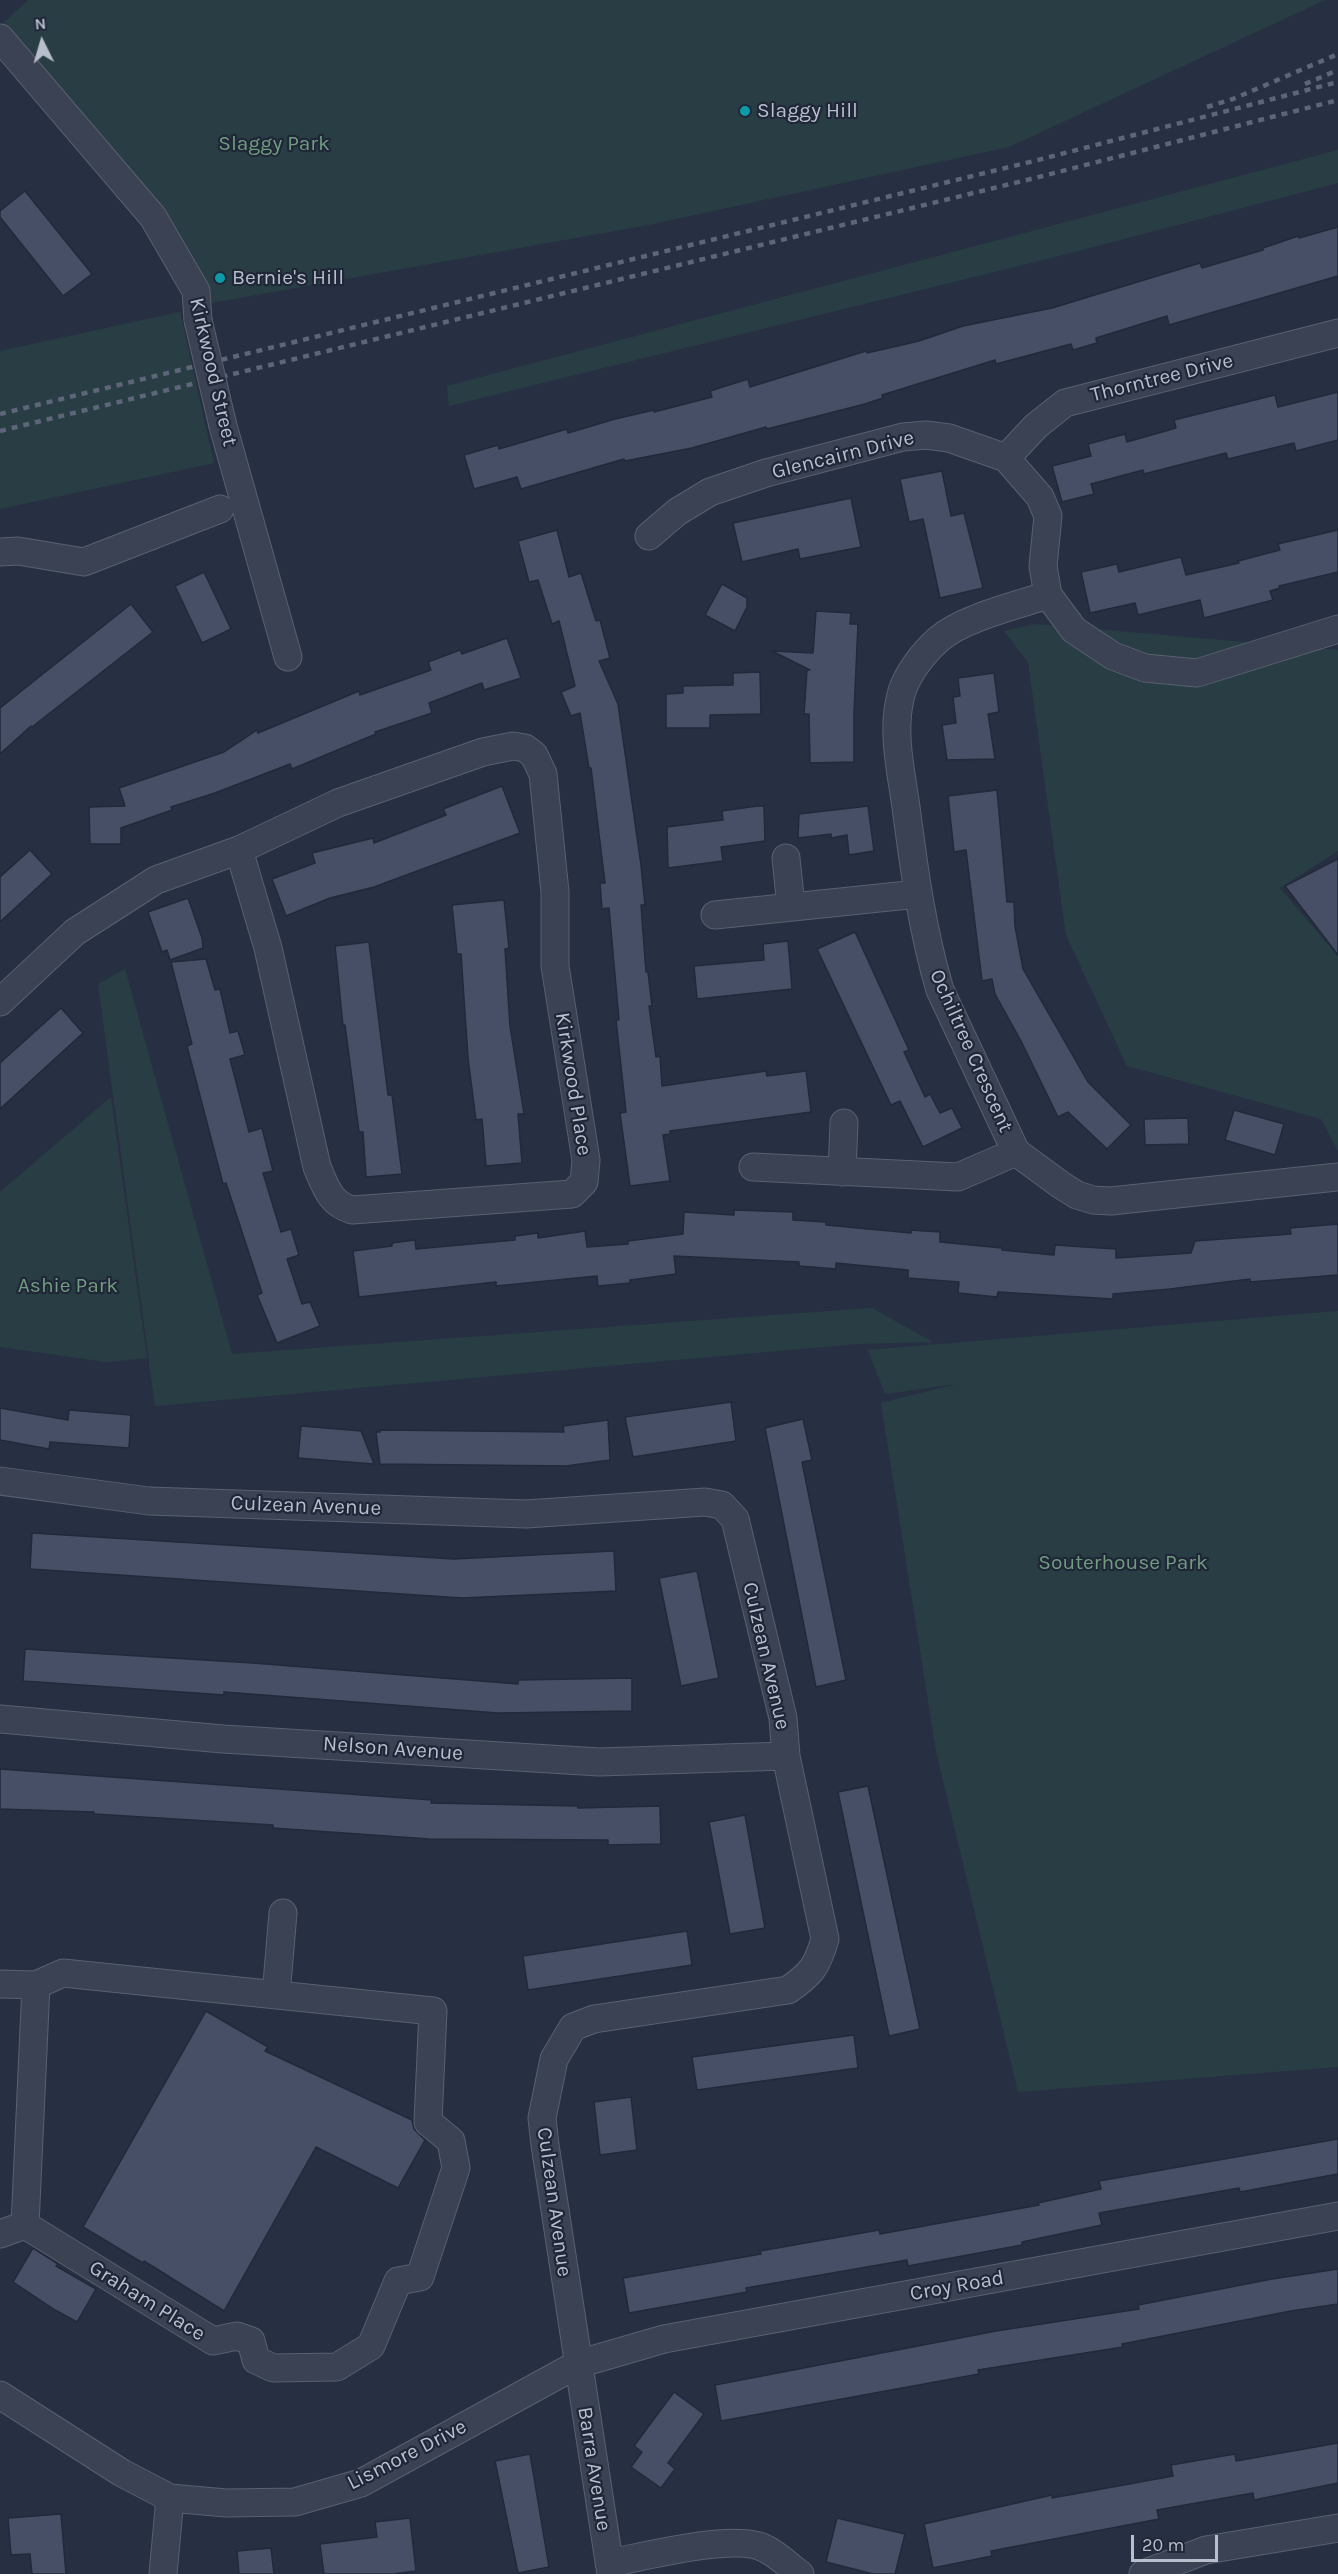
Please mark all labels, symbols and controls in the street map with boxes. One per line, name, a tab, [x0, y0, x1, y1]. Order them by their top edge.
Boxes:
north arrow	[12, 12, 72, 72]
text: N	[34, 14, 47, 34]
place label: Slaggy Hill	[757, 98, 858, 124]
marker: Slaggy Hill	[738, 104, 752, 118]
park label: Slaggy Park	[218, 131, 330, 157]
place label: Bernie's Hill	[232, 265, 344, 291]
marker: Bernie's Hill	[213, 271, 227, 285]
street label: Kirkwood Street	[184, 295, 242, 449]
street label: Thorntree Drive	[1088, 348, 1236, 408]
street label: Glencairn Drive	[769, 425, 917, 485]
street label: Ochiltree Crescent	[924, 966, 1018, 1136]
street label: Kirkwood Place	[549, 1011, 597, 1157]
park label: Ashie Park	[18, 1273, 118, 1299]
street label: Culzean Avenue	[230, 1491, 382, 1521]
park label: Souterhouse Park	[1038, 1550, 1208, 1576]
street label: Culzean Avenue	[737, 1580, 795, 1732]
street label: Nelson Avenue	[322, 1732, 464, 1766]
street label: Culzean Avenue	[531, 2126, 577, 2278]
street label: Graham Place	[84, 2255, 210, 2347]
street label: Croy Road	[908, 2265, 1006, 2307]
street label: Barra Avenue	[572, 2405, 616, 2533]
street label: Lismore Drive	[343, 2414, 471, 2496]
scale bar	[1134, 2523, 1221, 2561]
text: 20 m	[1142, 2534, 1184, 2556]

